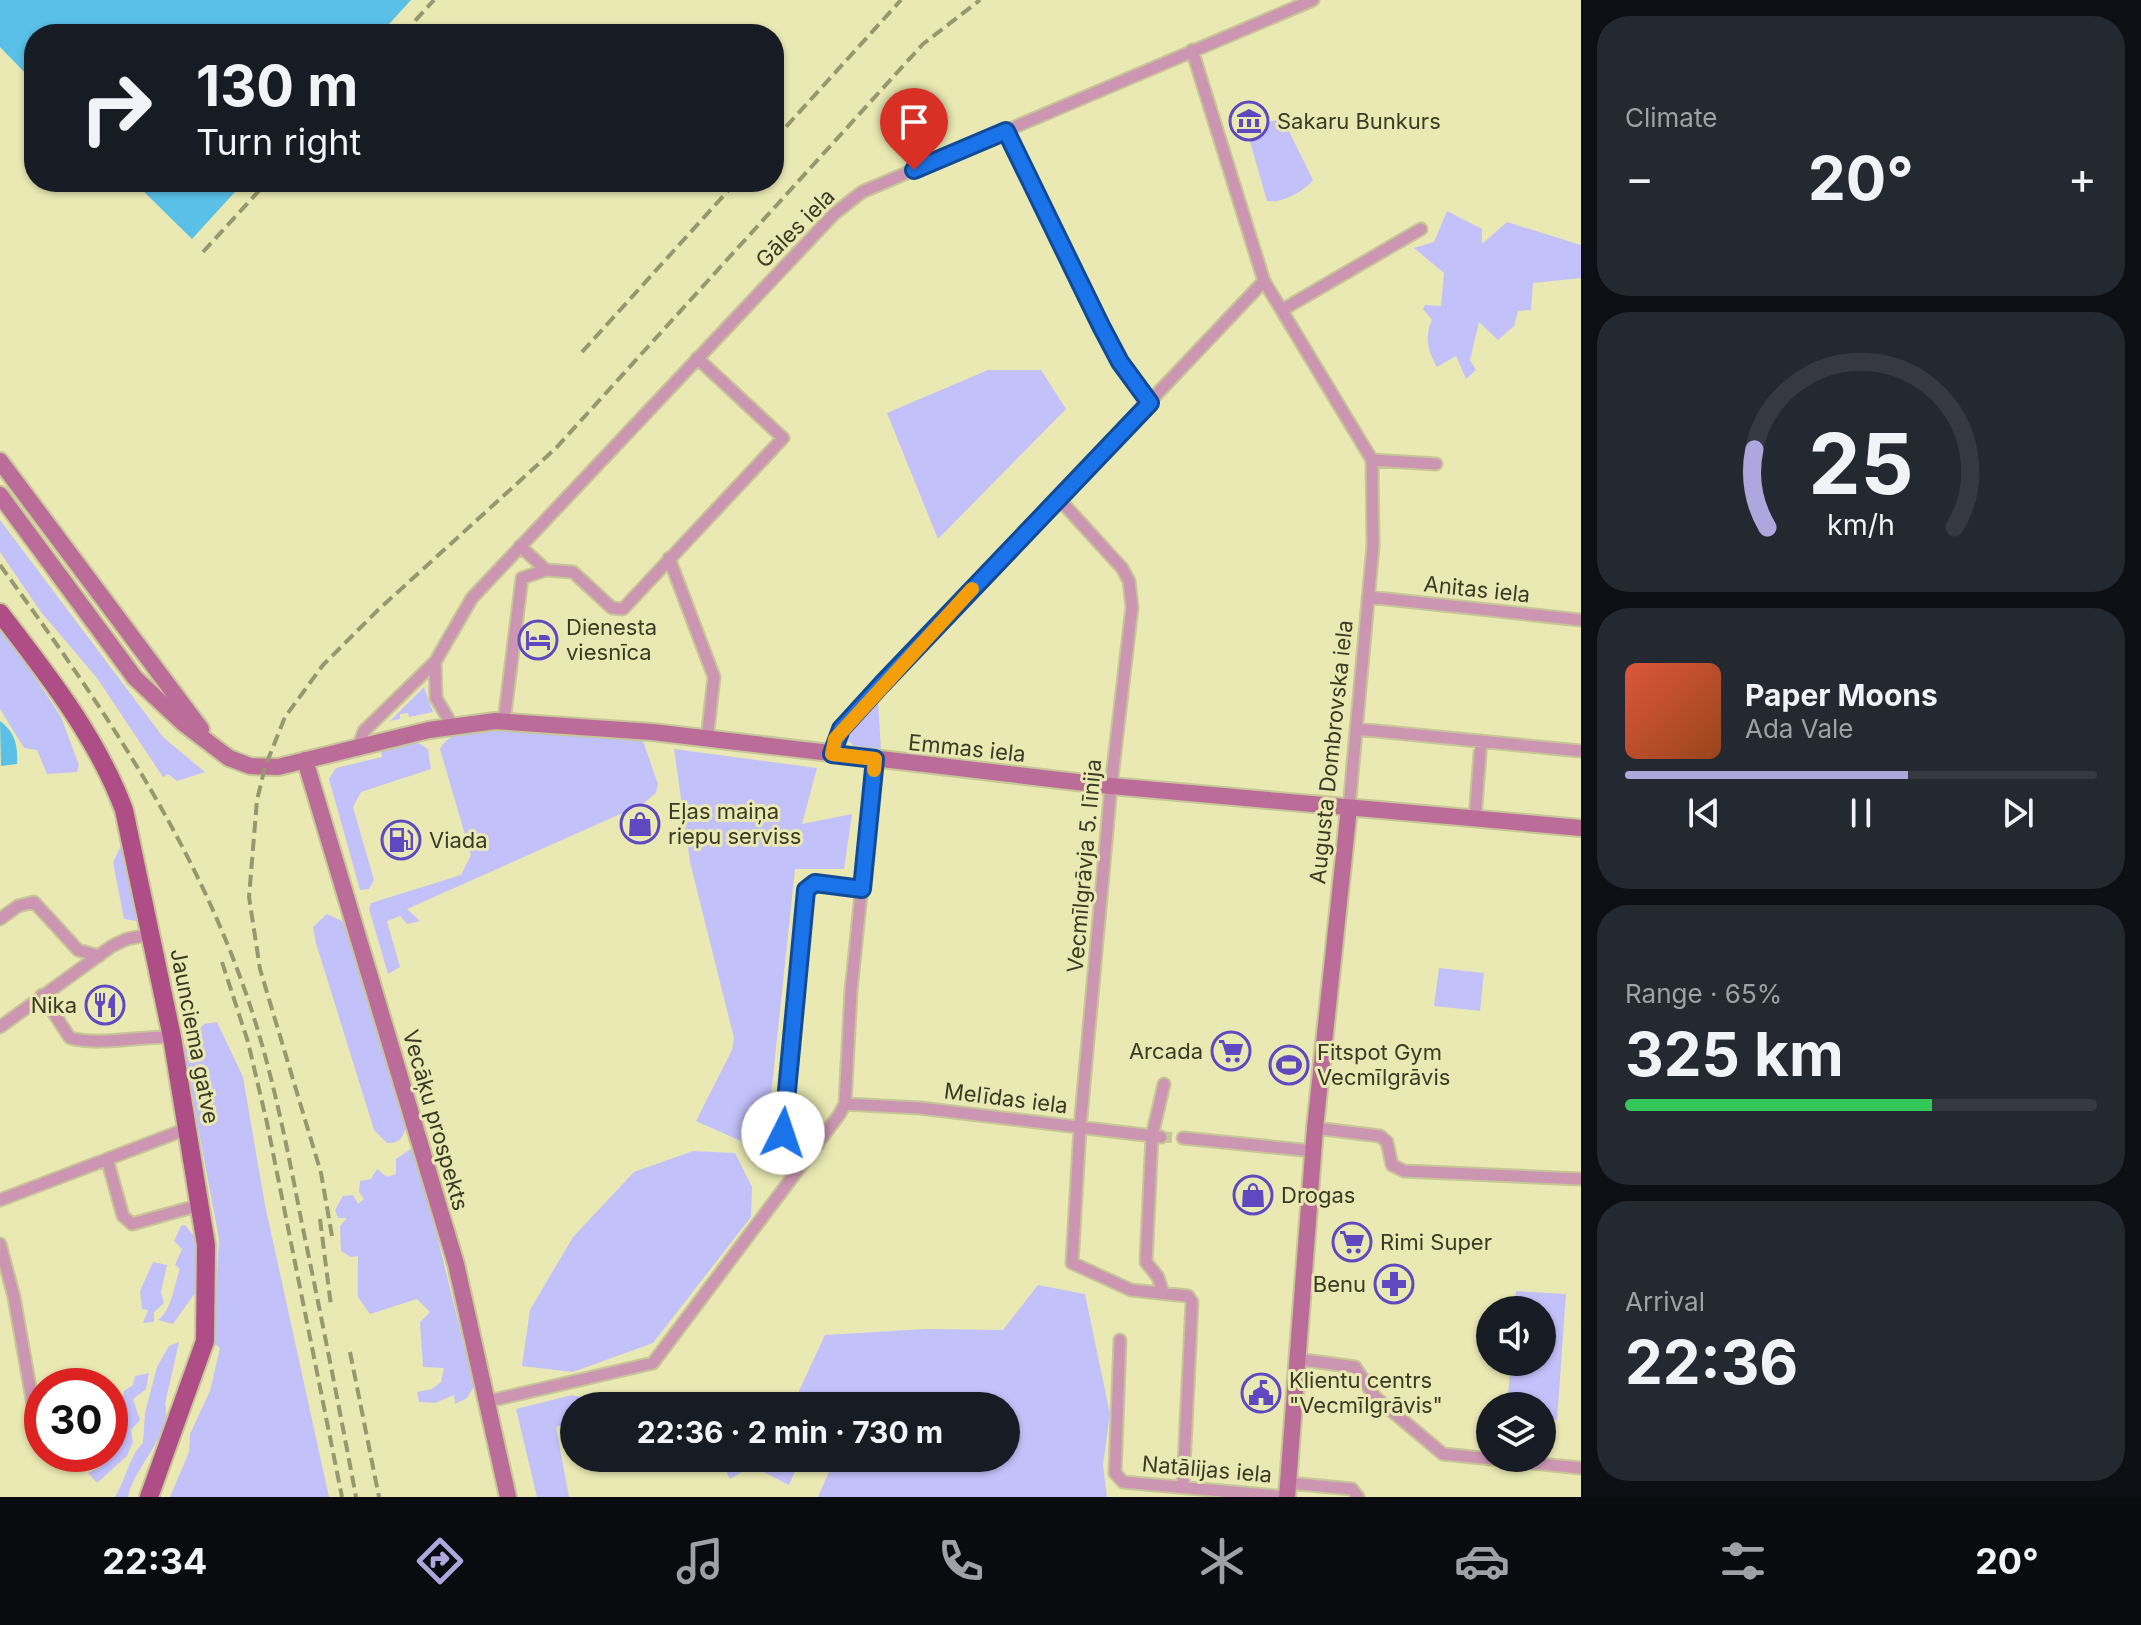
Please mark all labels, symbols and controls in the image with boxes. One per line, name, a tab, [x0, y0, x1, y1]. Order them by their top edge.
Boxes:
text: 130 m	[196, 52, 358, 120]
icon: right	[64, 56, 168, 160]
pin	[880, 88, 948, 170]
icon: arrive	[892, 100, 936, 144]
museum icon: Sakaru Bunkurs	[1228, 100, 1270, 142]
text: Climate	[1625, 102, 1717, 133]
place label: Sakaru Bunkurs	[1277, 108, 1441, 134]
text: Turn right	[196, 120, 361, 164]
text: 20°	[1808, 142, 1914, 214]
text: −	[1625, 151, 1654, 205]
text: +	[2068, 151, 2097, 205]
street label: Gāles iela	[750, 183, 840, 273]
text: 25	[1808, 413, 1914, 514]
text: km/h	[1827, 507, 1895, 542]
street label: Anitas iela	[1423, 570, 1531, 608]
place label: Dienesta viesnīca	[566, 614, 657, 665]
hotel icon: Dienesta viesnīca	[517, 619, 559, 661]
street label: Augusta Dombrovska iela	[1304, 619, 1358, 885]
text: Paper Moons	[1745, 677, 1938, 713]
text: Ada Vale	[1745, 713, 1853, 744]
street label: Emmas iela	[907, 729, 1027, 767]
street label: Vecmīlgrāvja 5. līnija	[1062, 758, 1106, 974]
icon: previous	[1682, 791, 1726, 835]
icon: pause	[1839, 791, 1883, 835]
icon: next	[1996, 791, 2040, 835]
place label: Eļas maiņa riepu serviss	[668, 798, 801, 849]
shop icon: Eļas maiņa riepu serviss	[619, 803, 661, 845]
fuel station icon: Viada	[380, 819, 422, 861]
place label: Viada	[429, 827, 488, 853]
street label: Jaunciema gatve	[165, 946, 225, 1126]
text: Range · 65%	[1625, 978, 1782, 1009]
restaurant icon: Nika	[84, 984, 126, 1026]
place label: Nika	[31, 992, 77, 1018]
text: 325 km	[1625, 1018, 1844, 1090]
street label: Vecāķu prospekts	[397, 1027, 474, 1213]
supermarket icon: Arcada	[1210, 1030, 1252, 1072]
place label: Arcada	[1129, 1038, 1203, 1064]
place label: Fitspot Gym Vecmīlgrāvis	[1317, 1039, 1450, 1090]
sports icon: Fitspot Gym Vecmīlgrāvis	[1268, 1044, 1310, 1086]
street label: Melīdas iela	[943, 1078, 1069, 1118]
position arrow	[741, 1091, 825, 1175]
shop icon: Drogas	[1232, 1174, 1274, 1216]
place label: Drogas	[1281, 1182, 1355, 1208]
supermarket icon: Rimi Super	[1331, 1221, 1373, 1263]
place label: Rimi Super	[1380, 1229, 1492, 1255]
pharmacy icon: Benu	[1373, 1263, 1415, 1305]
place label: Benu	[1313, 1271, 1366, 1297]
text: Arrival	[1625, 1286, 1705, 1317]
map controls	[1476, 1296, 1556, 1472]
button: sound	[1476, 1296, 1556, 1376]
text: 22:36	[1625, 1326, 1798, 1398]
place label: Klientu centrs "Vecmīlgrāvis"	[1289, 1367, 1443, 1418]
speed limit sign: 30	[24, 1368, 128, 1472]
public building icon: Klientu centrs "Vecmīlgrāvis"	[1240, 1372, 1282, 1414]
button: layers	[1476, 1392, 1556, 1472]
text: 22:36 · 2 min · 730 m	[637, 1414, 943, 1450]
street label: Natālijas iela	[1141, 1450, 1273, 1488]
icon: directions	[412, 1533, 468, 1589]
icon: music	[672, 1533, 728, 1589]
icon: phone	[933, 1533, 989, 1589]
icon: climate	[1194, 1533, 1250, 1589]
icon: car	[1454, 1533, 1510, 1589]
icon: filters	[1715, 1533, 1771, 1589]
text: 22:34	[102, 1539, 207, 1583]
text: 20°	[1975, 1539, 2039, 1583]

